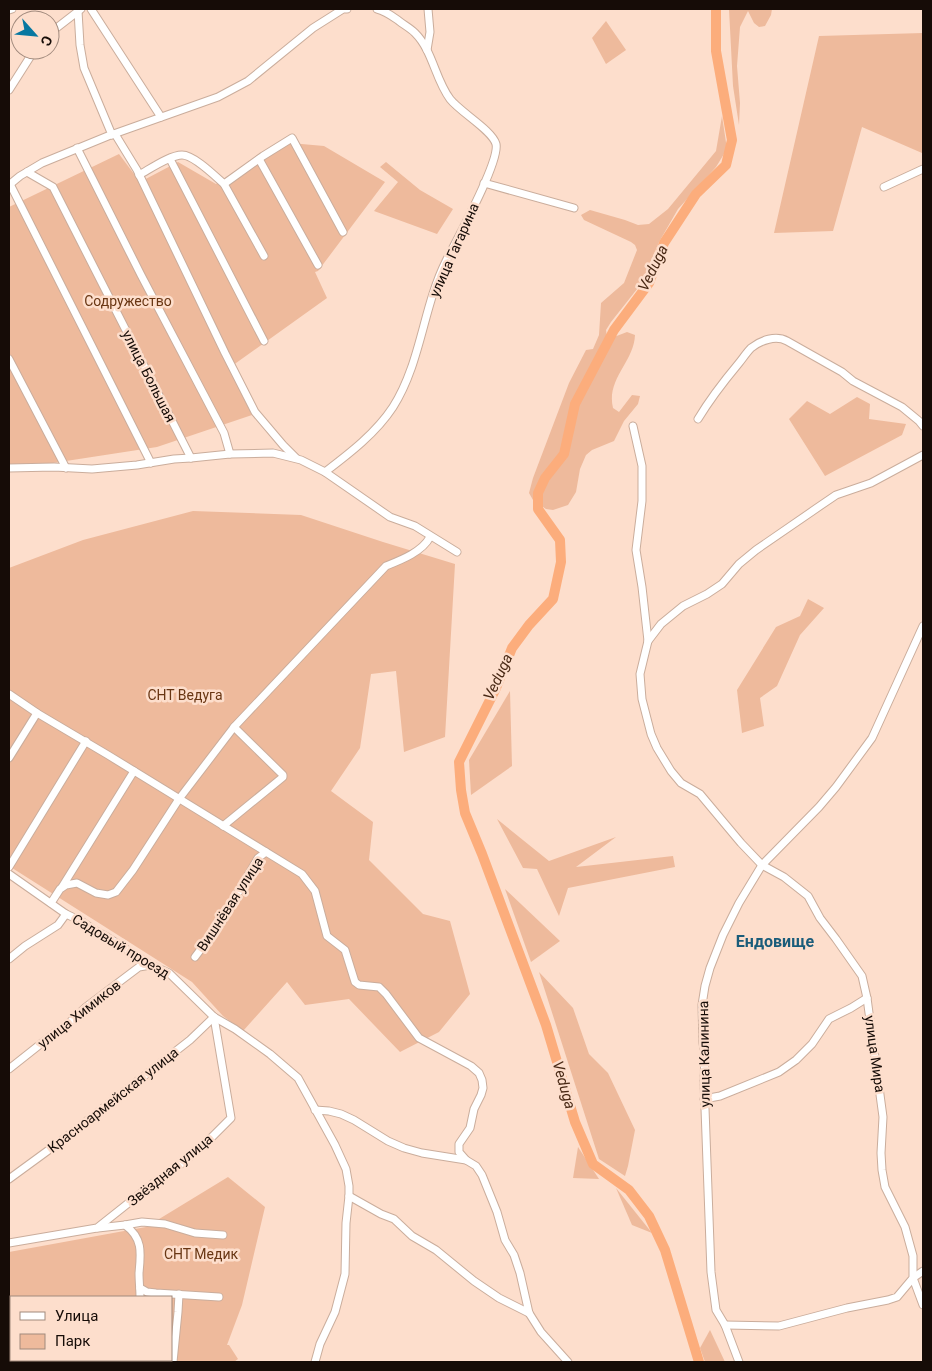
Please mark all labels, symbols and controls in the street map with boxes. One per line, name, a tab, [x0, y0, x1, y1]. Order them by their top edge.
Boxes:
north arrow	[10, 10, 60, 60]
text: С	[37, 33, 56, 49]
street label: улица Гагарина	[426, 201, 482, 299]
water label: Veduga	[634, 242, 672, 294]
park label: Содружество	[84, 293, 172, 309]
street label: улица Большая	[119, 327, 179, 425]
water label: Veduga	[479, 651, 517, 703]
park label: СНТ Ведуга	[147, 687, 223, 703]
street label: Вишнёвая улица	[194, 854, 266, 954]
street label: Садовый проезд	[70, 911, 173, 982]
district label: Ендовище	[736, 932, 814, 951]
street label: улица Химиков	[34, 977, 124, 1051]
street label: улица Калинина	[695, 1001, 713, 1107]
street label: улица Мира	[862, 1014, 888, 1094]
street label: Красноармейская улица	[45, 1044, 181, 1156]
water label: Veduga	[549, 1059, 579, 1111]
street label: Звёздная улица	[124, 1131, 216, 1209]
park label: СНТ Медик	[164, 1246, 239, 1262]
legend	[10, 1296, 172, 1361]
text: Улица	[55, 1307, 98, 1325]
text: Парк	[55, 1332, 90, 1350]

